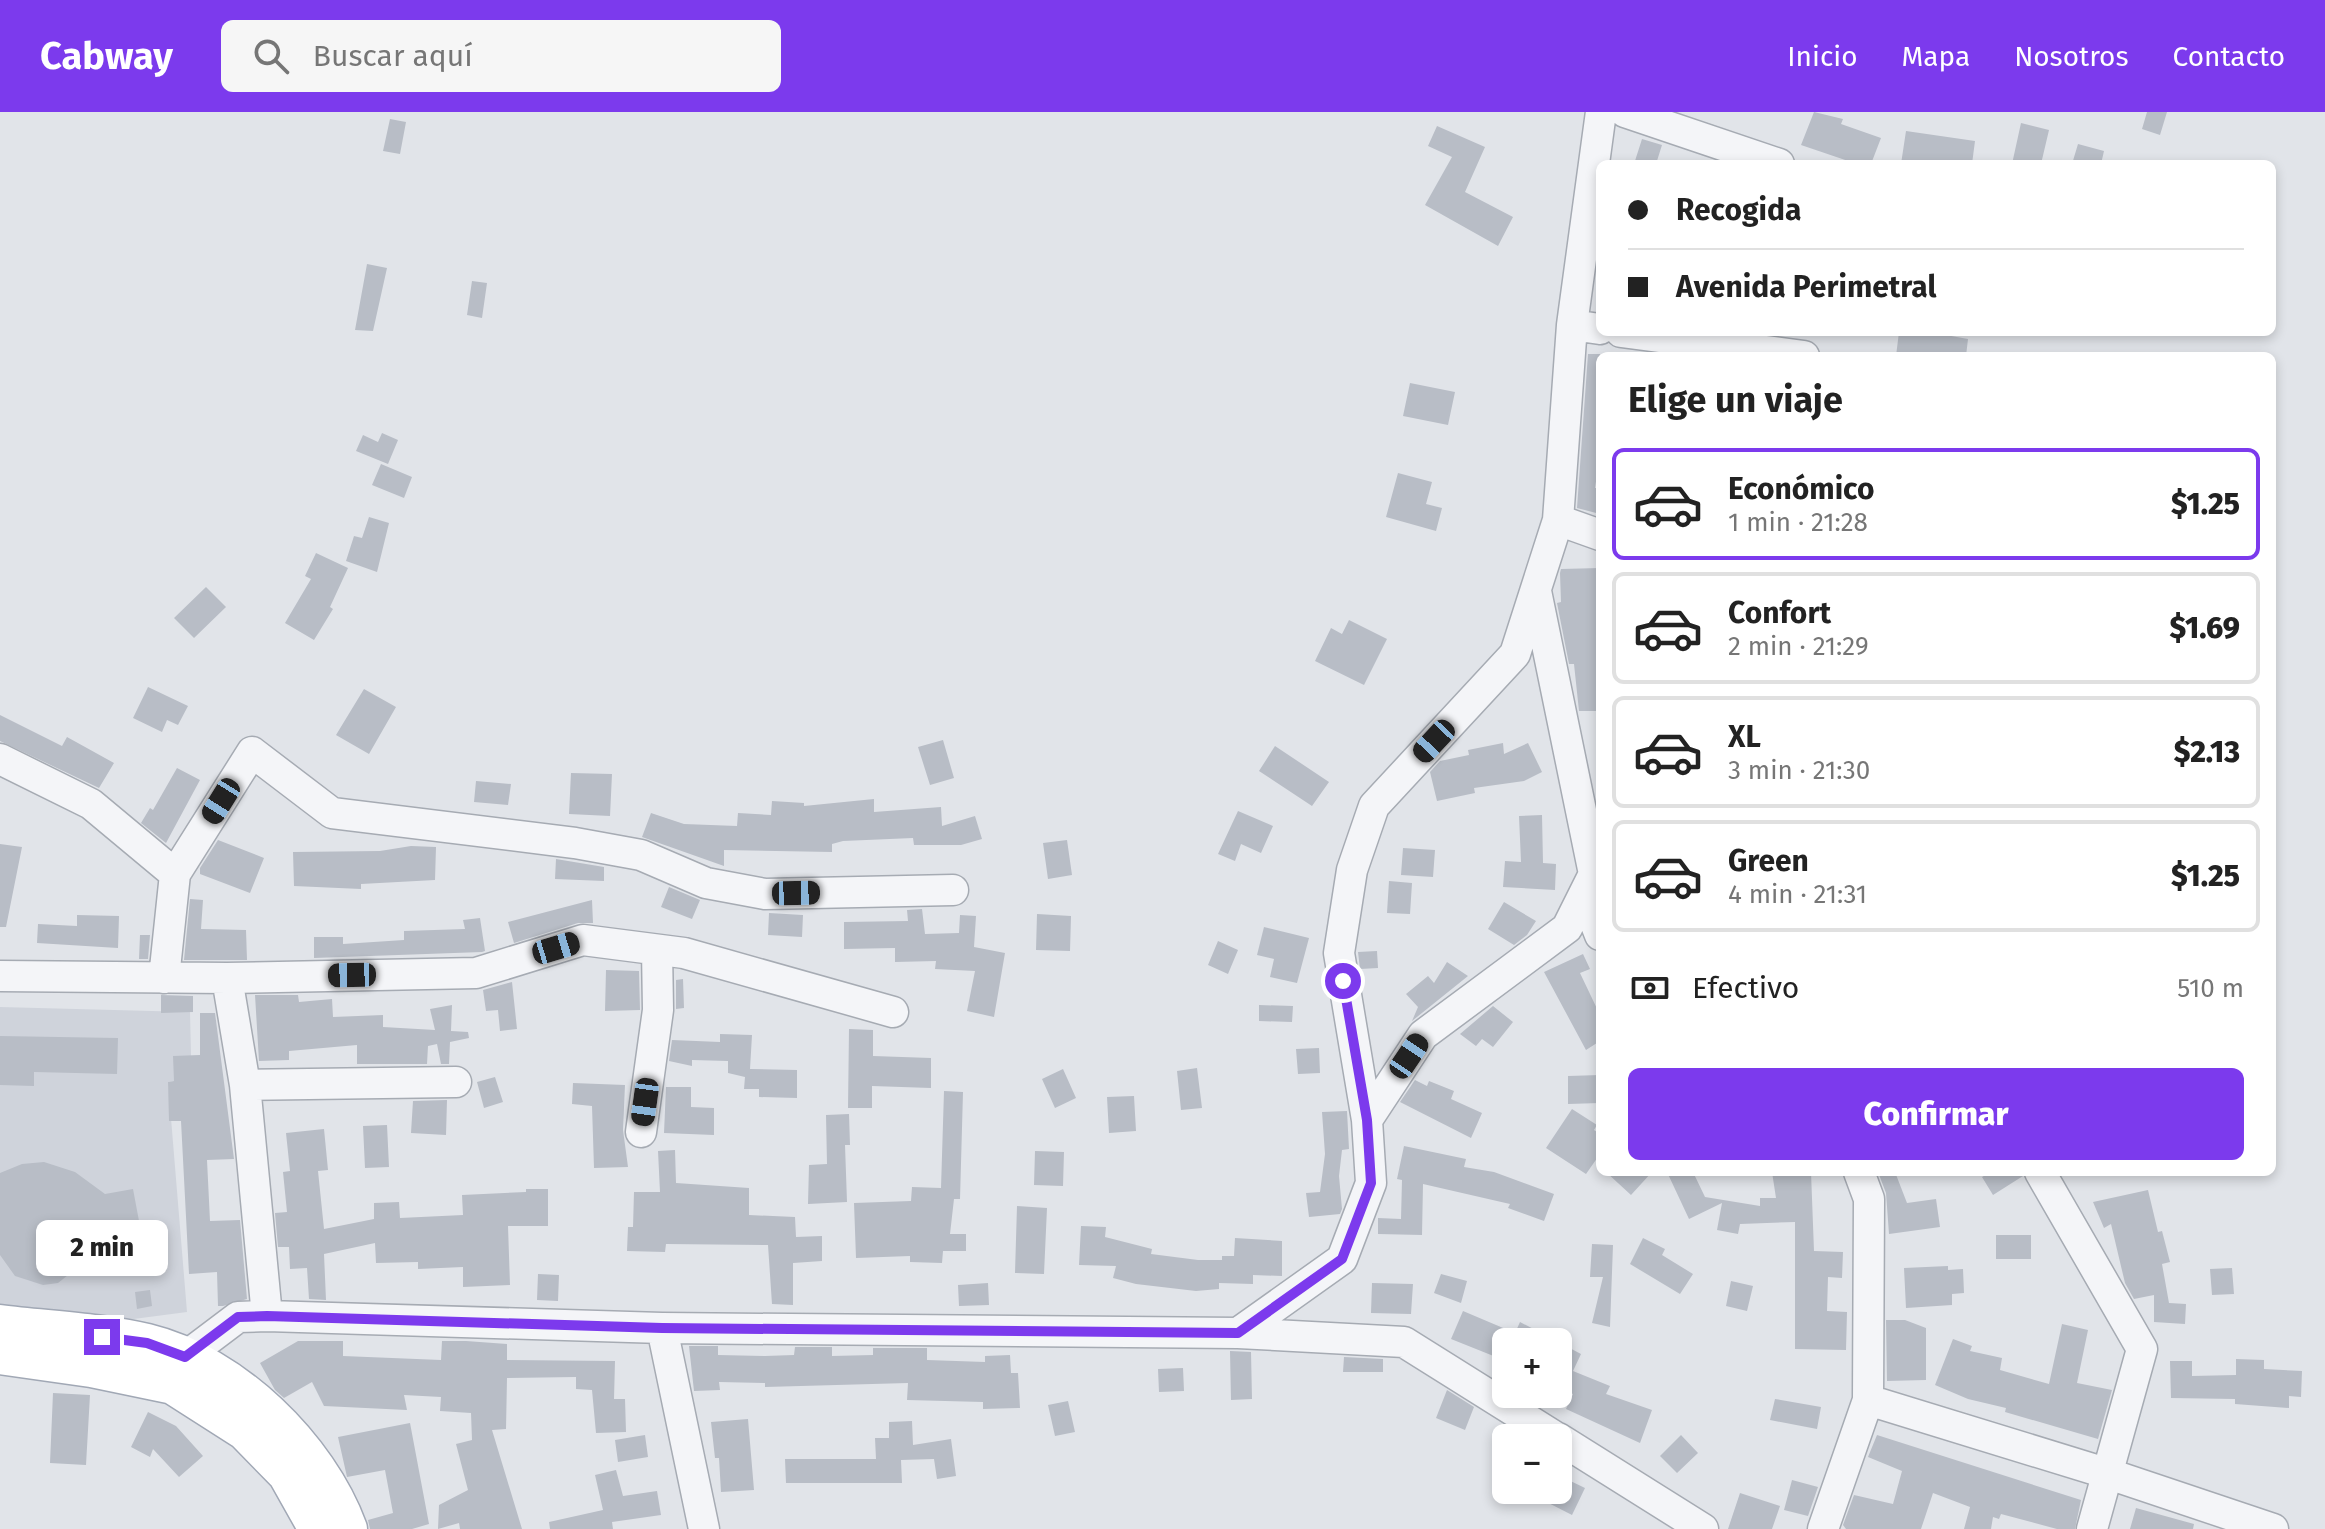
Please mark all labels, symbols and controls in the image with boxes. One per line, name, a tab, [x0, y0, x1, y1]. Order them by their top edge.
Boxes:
search box	[221, 20, 781, 92]
text: Cabway	[40, 33, 173, 79]
icon: search	[249, 34, 293, 78]
text: Buscar aquí	[313, 38, 473, 74]
text: Inicio	[1787, 40, 1858, 73]
text: Mapa	[1902, 40, 1970, 73]
text: Nosotros	[2014, 40, 2129, 73]
text: Contacto	[2173, 40, 2285, 73]
text: Recogida	[1676, 192, 1801, 228]
text: Avenida Perimetral	[1676, 269, 1936, 305]
text: Elige un viaje	[1628, 378, 1843, 422]
icon: car	[1632, 468, 1704, 540]
text: Económico	[1728, 471, 1874, 507]
text: $1.25	[2171, 486, 2240, 522]
text: 1 min · 21:28	[1728, 507, 1868, 538]
icon: car	[1632, 592, 1704, 664]
text: Confort	[1728, 595, 1831, 631]
text: $1.69	[2170, 610, 2240, 646]
text: 2 min · 21:29	[1728, 631, 1869, 662]
car	[1409, 715, 1459, 767]
icon: car	[1632, 716, 1704, 788]
text: XL	[1728, 719, 1761, 755]
text: $2.13	[2174, 734, 2240, 770]
text: 3 min · 21:30	[1728, 755, 1870, 786]
car	[198, 774, 244, 828]
icon: car	[1632, 840, 1704, 912]
text: Green	[1728, 843, 1809, 879]
text: $1.25	[2171, 858, 2240, 894]
text: 4 min · 21:31	[1728, 879, 1867, 910]
car	[772, 881, 820, 905]
car	[530, 930, 582, 966]
car	[328, 963, 376, 987]
route start	[1325, 963, 1361, 999]
icon: cash	[1628, 966, 1672, 1010]
text: Efectivo	[1692, 970, 1799, 1006]
text: 510 m	[2177, 973, 2244, 1004]
car	[1386, 1029, 1432, 1083]
button: Confirmar	[1628, 1068, 2244, 1160]
car	[630, 1077, 660, 1127]
callout: 2 min	[36, 1221, 168, 1277]
text: 2 min	[70, 1232, 134, 1263]
route end	[84, 1319, 120, 1355]
map controls	[1492, 1328, 1572, 1504]
button: +	[1492, 1328, 1572, 1408]
button: −	[1492, 1424, 1572, 1504]

